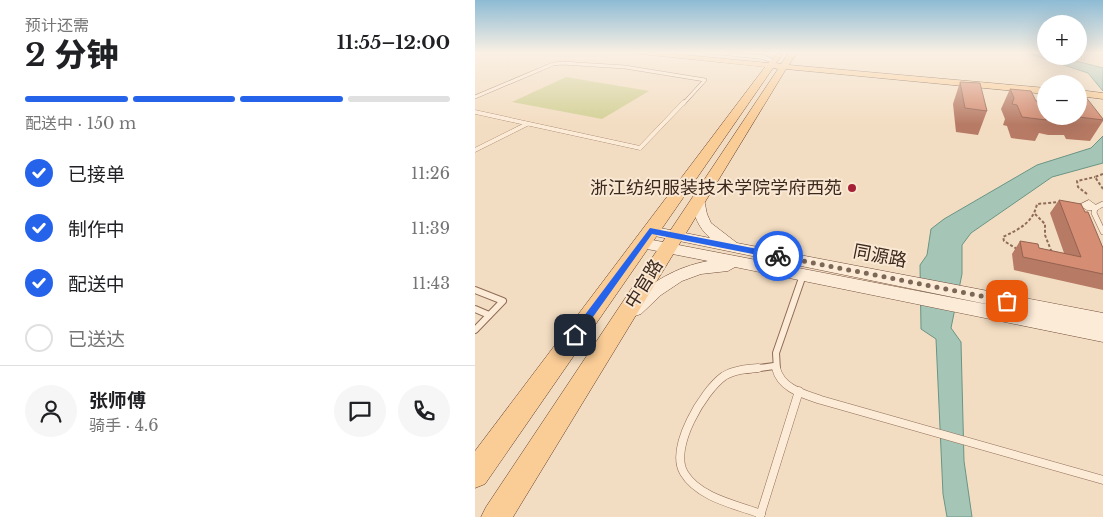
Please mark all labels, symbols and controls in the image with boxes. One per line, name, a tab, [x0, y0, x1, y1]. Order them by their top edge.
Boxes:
text: 预计还需	[25, 15, 89, 35]
map controls	[1037, 15, 1087, 125]
button: +	[1037, 15, 1087, 65]
text: 11:55–12:00	[337, 31, 450, 54]
text: 2 分钟	[25, 35, 118, 75]
button: −	[1037, 75, 1087, 125]
text: 配送中 · 150 m	[25, 113, 136, 133]
icon: check	[25, 159, 53, 187]
text: 已接单	[68, 163, 125, 186]
text: 11:26	[411, 163, 450, 183]
place label: 浙江纺织服装技术学院学府西苑	[590, 177, 842, 199]
marker: 浙江纺织服装技术学院学府西苑	[846, 182, 858, 194]
icon: check	[25, 214, 53, 242]
text: 制作中	[68, 218, 125, 241]
text: 11:39	[411, 218, 450, 238]
courier	[753, 231, 803, 281]
street label: 同源路	[851, 240, 909, 272]
icon: bike	[764, 242, 792, 270]
street label: 中官路	[620, 255, 668, 313]
icon: check	[25, 269, 53, 297]
text: 配送中	[68, 273, 125, 296]
text: 11:43	[412, 273, 450, 293]
pin	[986, 280, 1028, 322]
icon: bag	[993, 287, 1021, 315]
pin	[554, 314, 596, 356]
icon: home	[561, 321, 589, 349]
text: 已送达	[68, 328, 125, 351]
button: person	[25, 385, 77, 437]
button: chat	[334, 385, 386, 437]
button: phone	[398, 385, 450, 437]
text: 张师傅	[89, 389, 146, 412]
text: 骑手 · 4.6	[89, 415, 158, 435]

